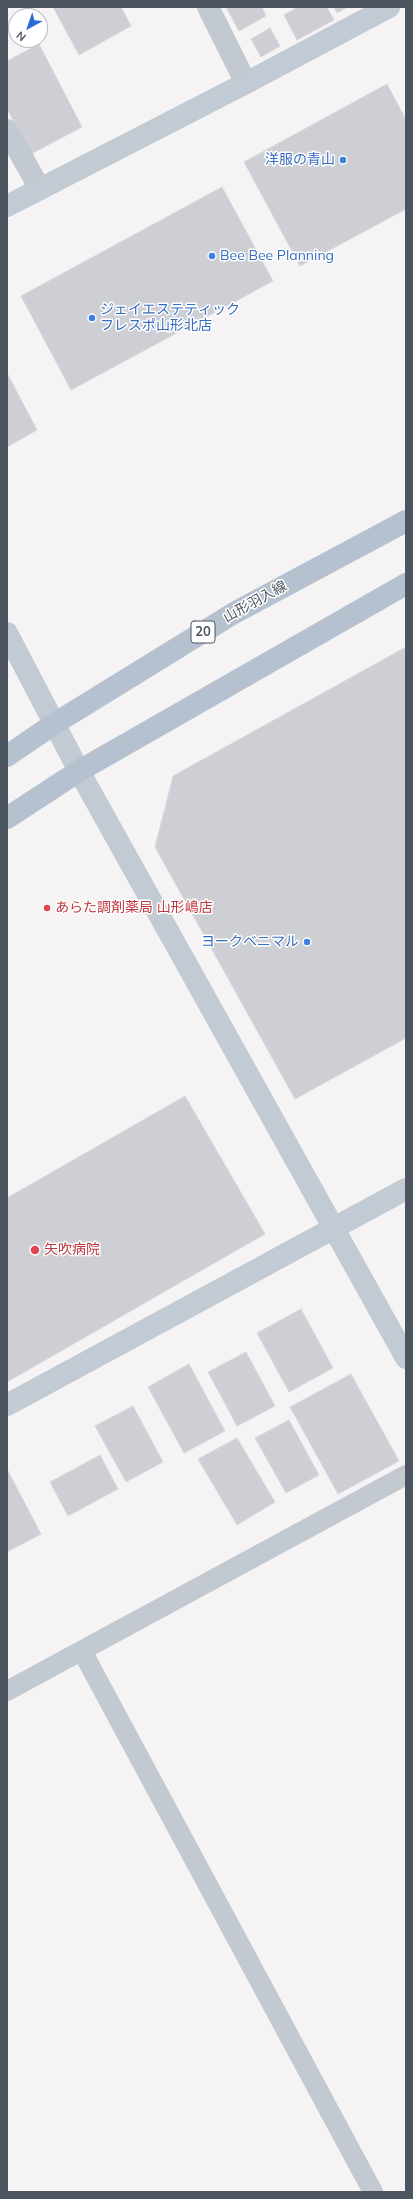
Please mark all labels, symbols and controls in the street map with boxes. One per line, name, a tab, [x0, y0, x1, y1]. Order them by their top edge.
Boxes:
north arrow	[8, 8, 48, 48]
text: N	[13, 28, 29, 44]
place label: 洋服の青山	[265, 152, 335, 168]
marker: 洋服の青山	[338, 155, 348, 165]
place label: Bee Bee Planning	[220, 248, 334, 264]
marker: Bee Bee Planning	[207, 251, 217, 261]
place label: ジェイエステティック フレスポ山形北店	[100, 302, 240, 334]
marker: ジェイエステティック フレスポ山形北店	[87, 313, 97, 323]
street label: 山形羽入線	[220, 578, 290, 626]
road number: 20	[191, 621, 215, 643]
place label: あらた調剤薬局 山形嶋店	[55, 900, 213, 916]
marker: あらた調剤薬局 山形嶋店	[42, 903, 52, 913]
place label: ヨークベニマル	[201, 934, 299, 950]
marker: ヨークベニマル	[302, 937, 312, 947]
place label: 矢吹病院	[44, 1242, 100, 1258]
marker: 矢吹病院	[29, 1244, 41, 1256]

